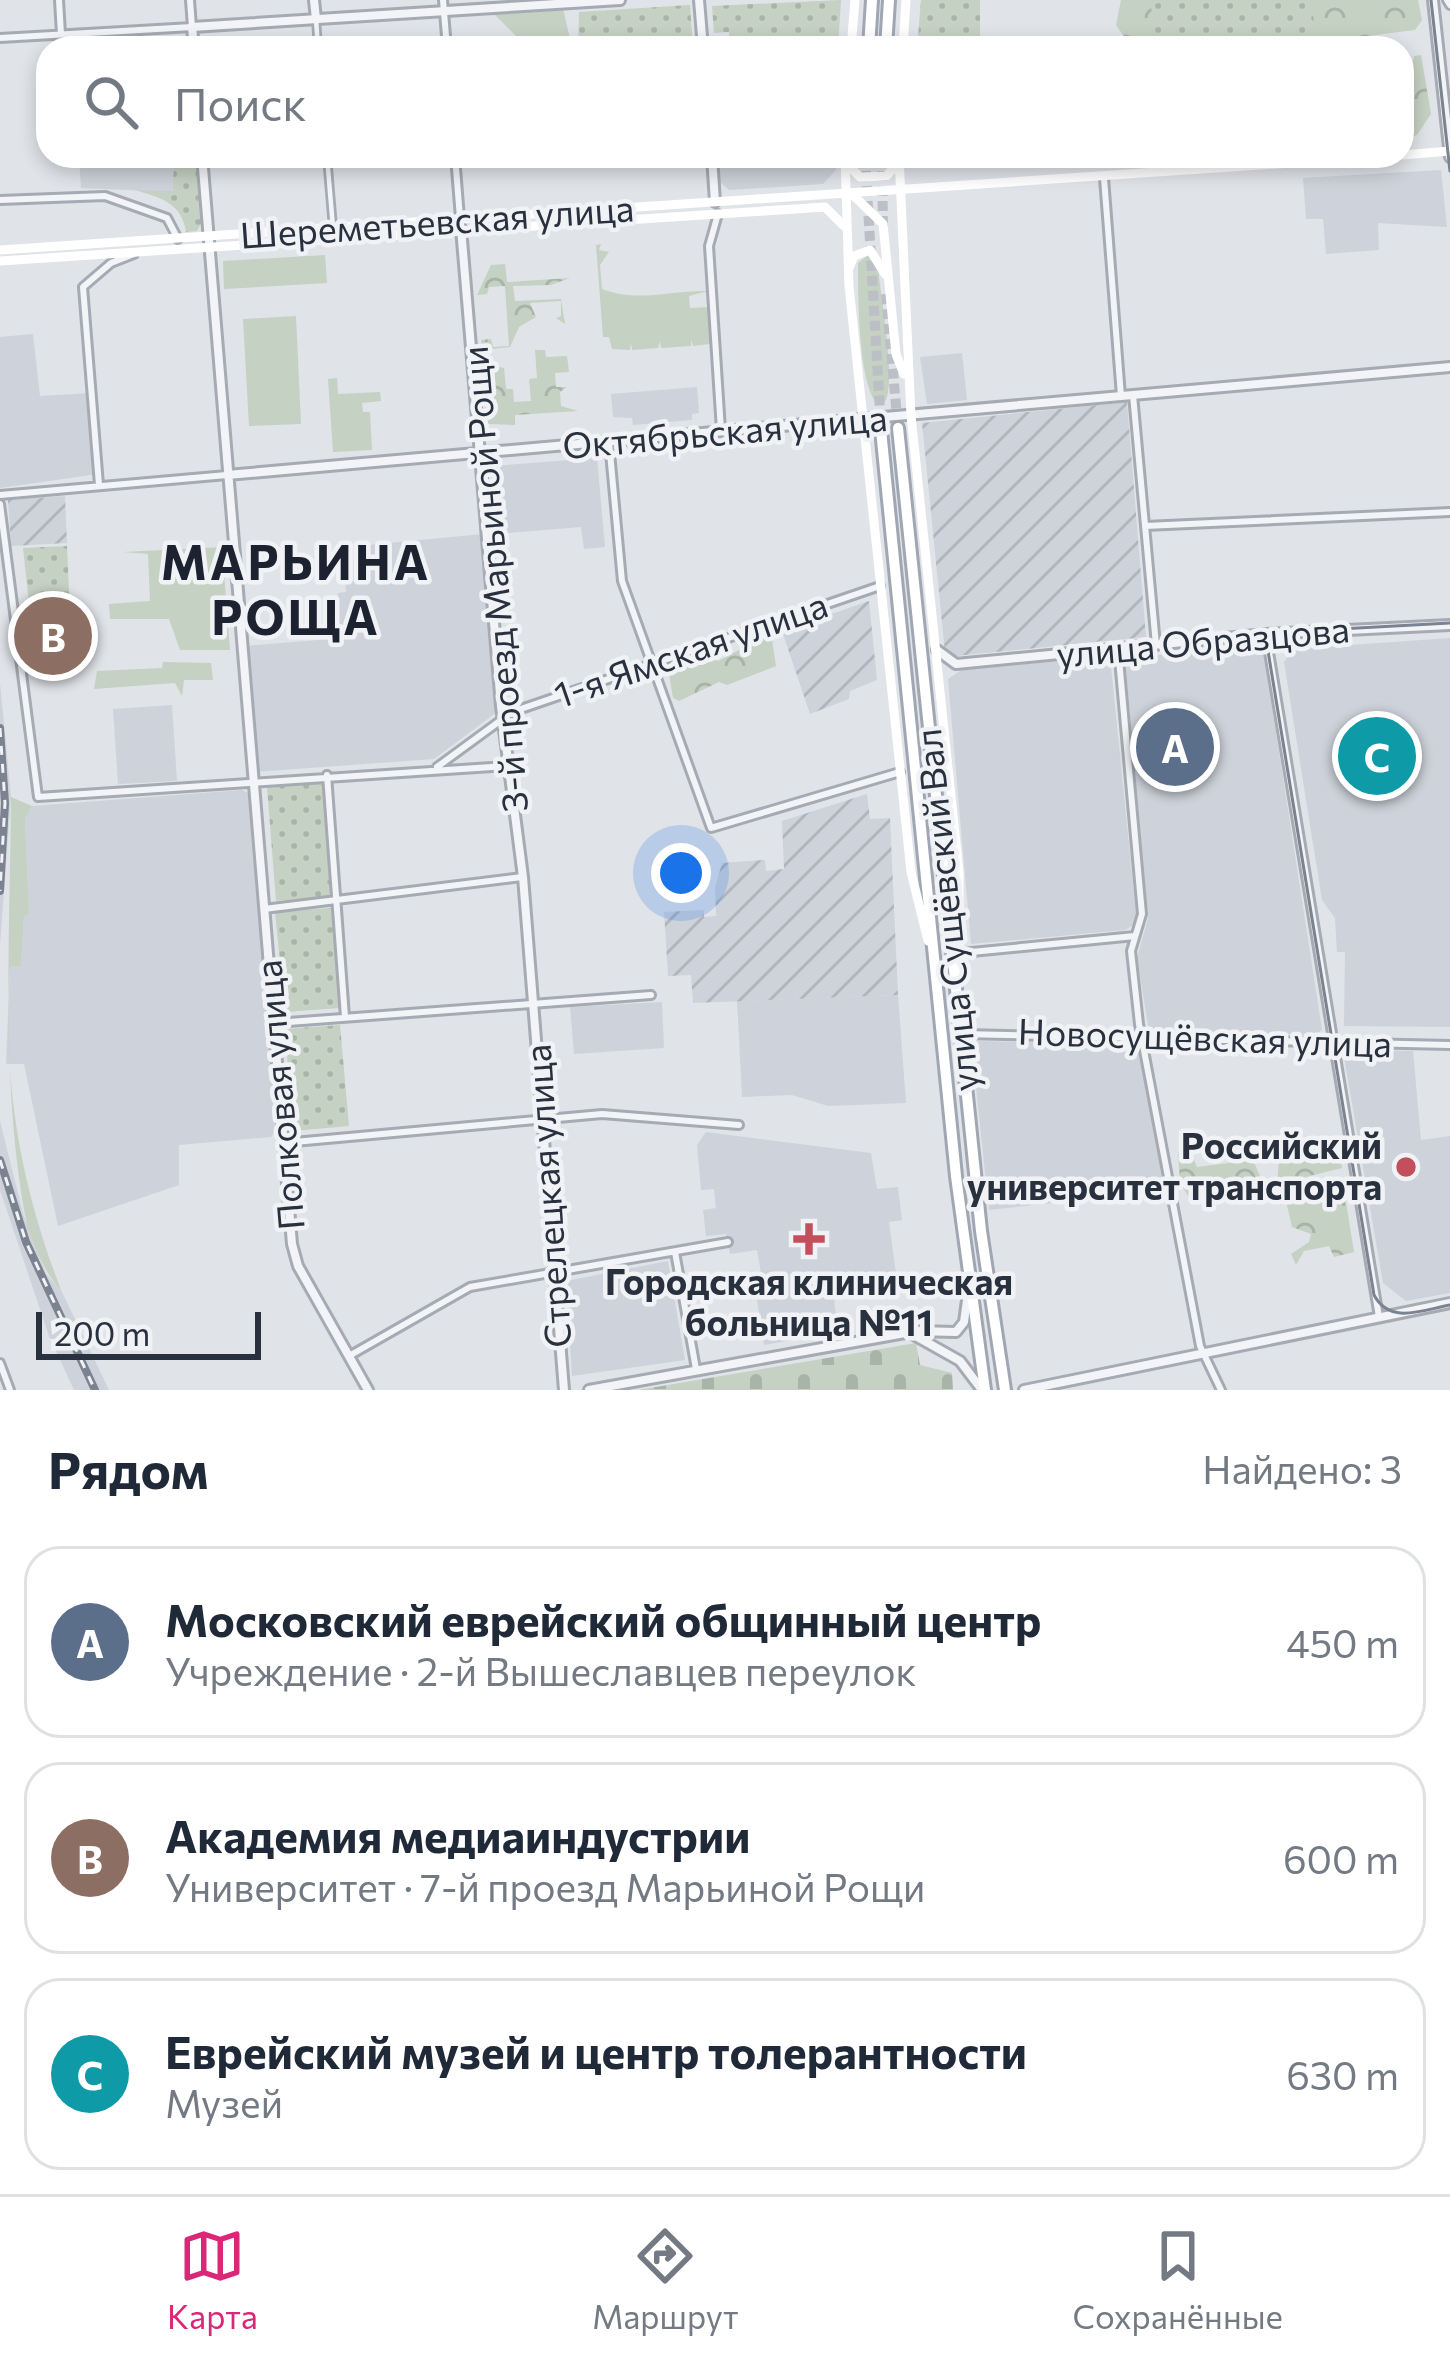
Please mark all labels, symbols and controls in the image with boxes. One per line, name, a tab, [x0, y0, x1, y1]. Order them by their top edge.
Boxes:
search box	[36, 36, 1414, 168]
icon: search	[78, 69, 144, 135]
text: Поиск	[174, 75, 307, 130]
street label: Шереметьевская улица	[238, 184, 635, 256]
street label: 3-й проезд Марьиной Рощи	[451, 344, 535, 814]
street label: Октябрьская улица	[561, 394, 889, 466]
district label: МАРЬИНА РОЩА	[161, 531, 431, 645]
street label: 1-я Ямская улица	[548, 581, 833, 715]
pin: B	[14, 591, 92, 681]
street label: улица Образцова	[1054, 605, 1351, 675]
pin: A	[1136, 702, 1214, 792]
pin: C	[1338, 711, 1416, 801]
street label: улица Сущёвский Вал	[904, 727, 986, 1094]
your location	[651, 843, 711, 903]
street label: Полковая улица	[244, 958, 312, 1232]
street label: Новосущёвская улица	[1017, 1007, 1393, 1065]
street label: Стрелецкая улица	[513, 1043, 579, 1349]
place label: Российский университет транспорта	[967, 1122, 1382, 1207]
marker: Российский университет транспорта	[1393, 1154, 1419, 1180]
marker: Городская клиническая больница №11	[793, 1223, 825, 1255]
place label: Городская клиническая больница №11	[605, 1258, 1013, 1343]
scale bar	[36, 1306, 261, 1359]
text: 200 m	[54, 1312, 150, 1353]
text: Рядом	[48, 1437, 209, 1500]
text: Найдено: 3	[1202, 1444, 1402, 1492]
text: Московский еврейский общинный центр	[165, 1591, 1041, 1646]
text: A	[76, 1618, 104, 1666]
text: 450 m	[1286, 1618, 1399, 1666]
text: Учреждение · 2-й Вышеславцев переулок	[165, 1646, 916, 1694]
text: Академия медиаиндустрии	[165, 1807, 751, 1862]
text: B	[77, 1834, 103, 1882]
text: 600 m	[1283, 1834, 1399, 1882]
text: Университет · 7-й проезд Марьиной Рощи	[165, 1862, 925, 1910]
text: Еврейский музей и центр толерантности	[165, 2023, 1027, 2078]
text: C	[77, 2050, 103, 2098]
text: 630 m	[1286, 2050, 1399, 2098]
text: Музей	[165, 2078, 283, 2126]
tab: Карта	[167, 2223, 258, 2336]
tab: Маршрут	[592, 2223, 738, 2336]
tab: Сохранённые	[1072, 2223, 1283, 2336]

